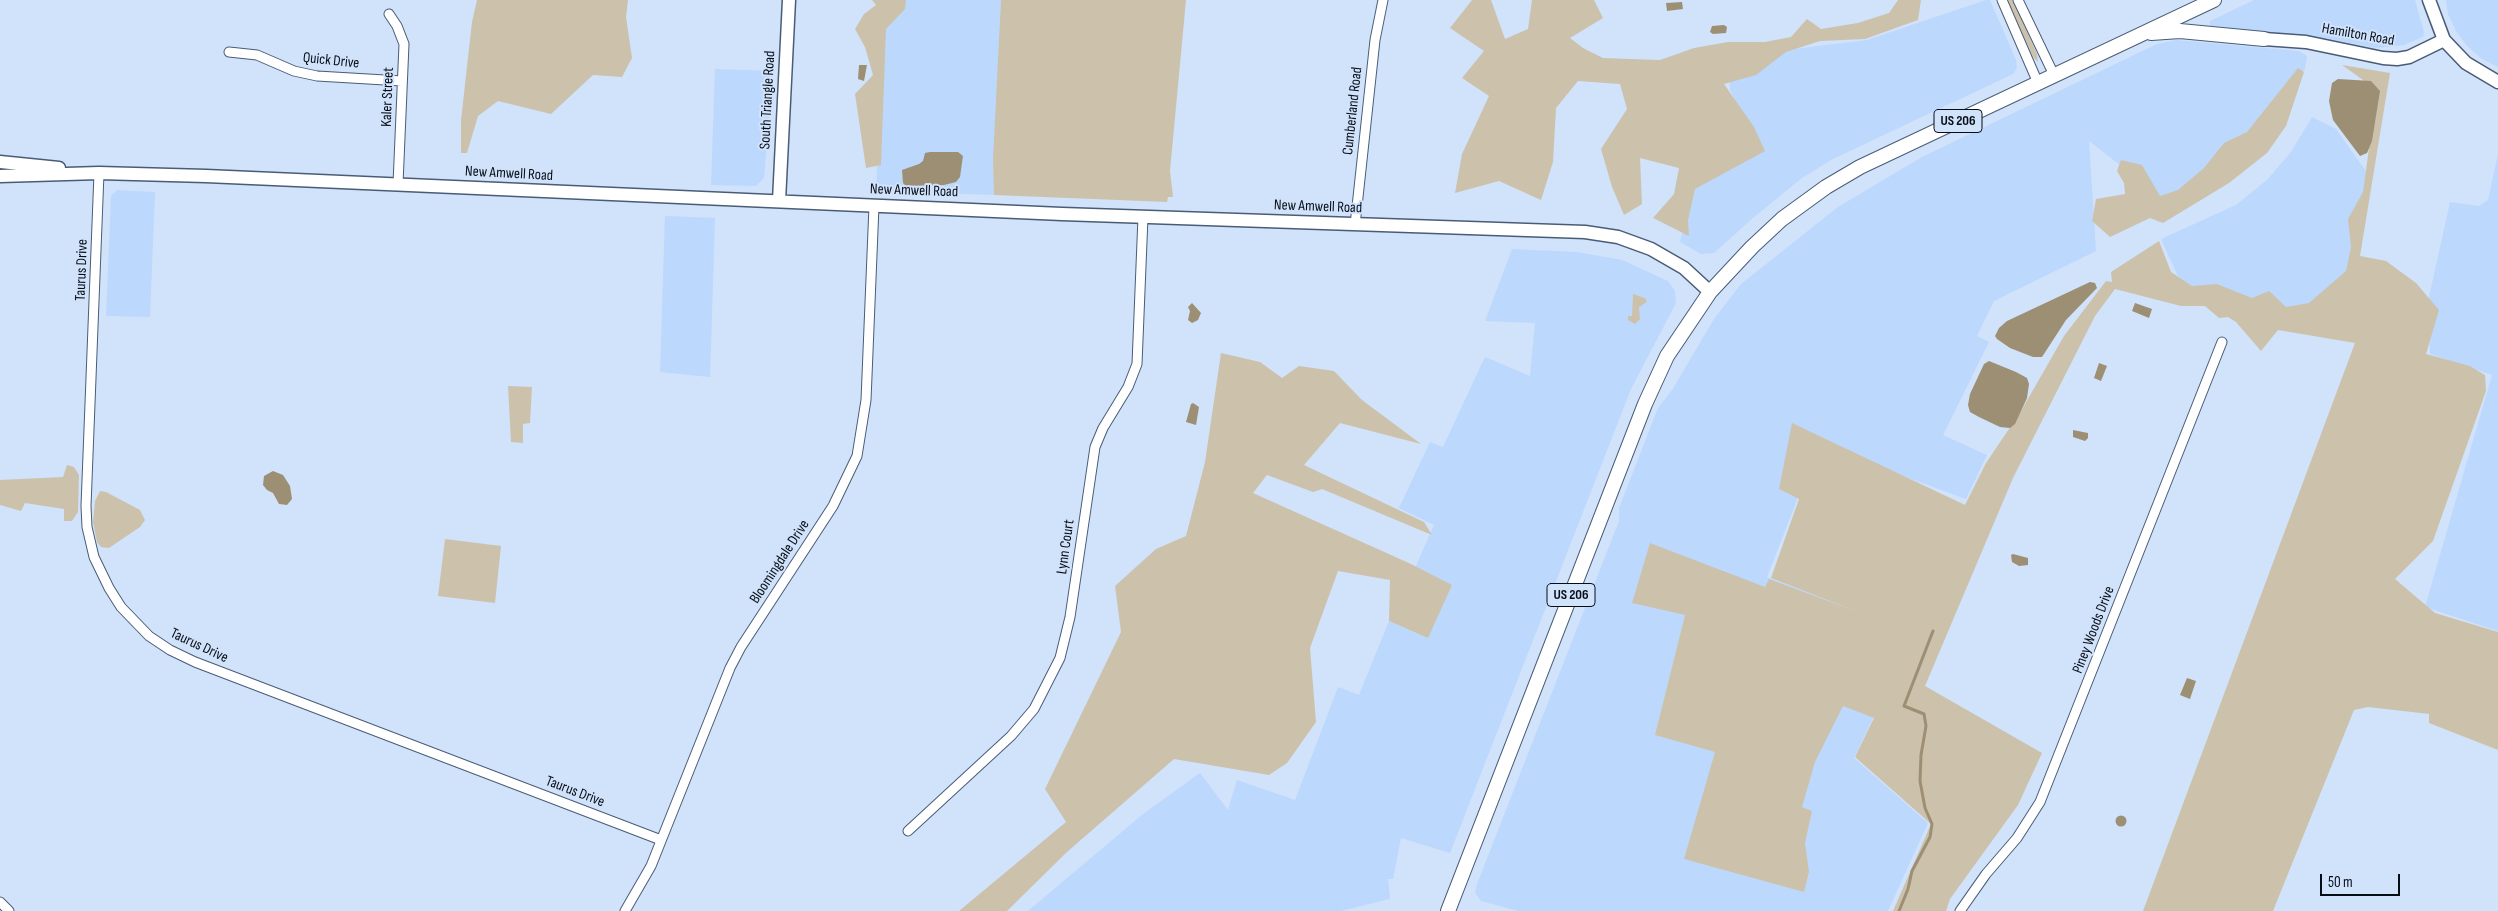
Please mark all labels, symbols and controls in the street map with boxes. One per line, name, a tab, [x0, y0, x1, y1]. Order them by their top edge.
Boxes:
street label: Hamilton Road	[2320, 20, 2396, 50]
street label: Quick Drive	[302, 49, 360, 73]
street label: South Triangle Road	[756, 50, 780, 150]
street label: Cumberland Road	[1339, 66, 1367, 156]
street label: Kaler Street	[378, 67, 398, 127]
road number: US 206	[1934, 110, 1982, 132]
street label: New Amwell Road	[465, 163, 553, 185]
street label: New Amwell Road	[870, 180, 958, 202]
street label: New Amwell Road	[1274, 196, 1362, 218]
street label: Taurus Drive	[72, 239, 92, 301]
street label: Bloomingdale Drive	[746, 517, 814, 607]
street label: Lynn Court	[1053, 519, 1079, 575]
road number: US 206	[1547, 584, 1595, 606]
street label: Piney Woods Drive	[2069, 584, 2119, 676]
street label: Taurus Drive	[167, 625, 231, 667]
street label: Taurus Drive	[543, 773, 607, 811]
scale bar	[2323, 864, 2403, 896]
text: 50 m	[2328, 873, 2353, 892]

